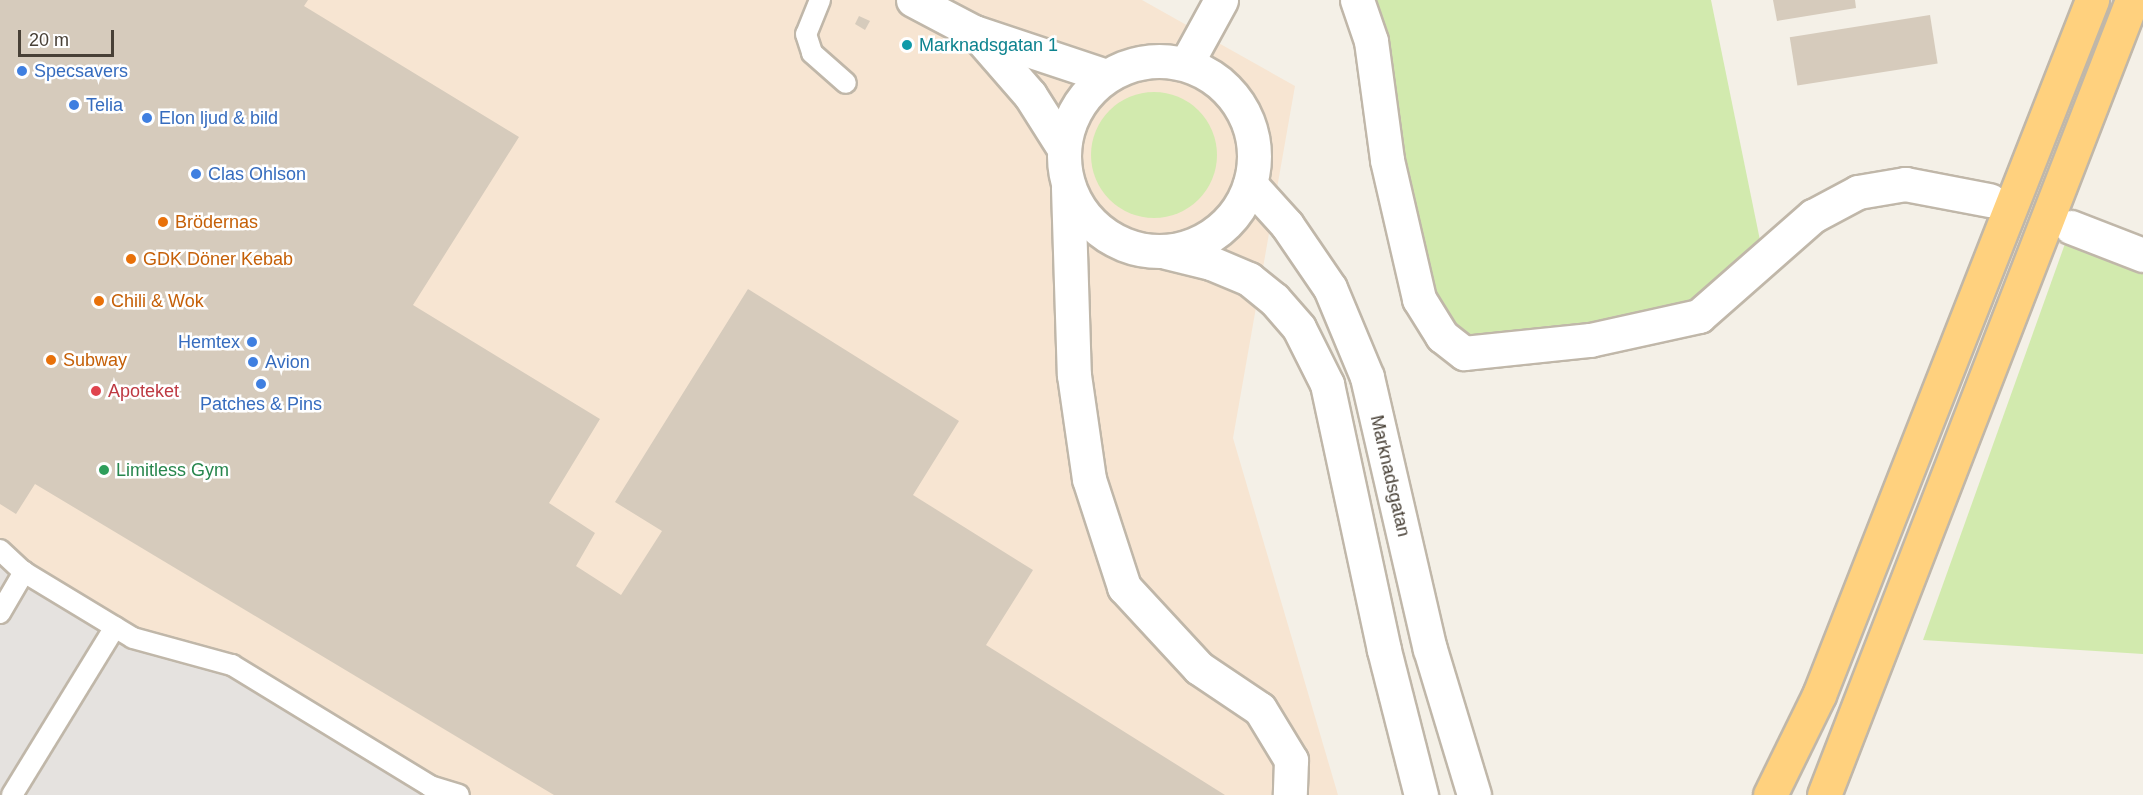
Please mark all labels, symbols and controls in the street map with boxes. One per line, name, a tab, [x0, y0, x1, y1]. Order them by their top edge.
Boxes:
scale bar	[21, 18, 117, 56]
text: 20 m	[29, 30, 69, 50]
place label: Marknadsgatan 1	[919, 34, 1058, 56]
marker: Marknadsgatan 1	[900, 38, 914, 52]
place label: Specsavers	[34, 60, 128, 82]
marker: Specsavers	[15, 64, 29, 78]
place label: Telia	[86, 94, 123, 116]
marker: Telia	[67, 98, 81, 112]
place label: Elon ljud & bild	[159, 107, 278, 129]
marker: Elon ljud & bild	[140, 111, 154, 125]
place label: Clas Ohlson	[208, 163, 306, 185]
marker: Clas Ohlson	[189, 167, 203, 181]
place label: Brödernas	[175, 211, 258, 233]
marker: Brödernas	[156, 215, 170, 229]
place label: GDK Döner Kebab	[143, 248, 293, 270]
marker: GDK Döner Kebab	[124, 252, 138, 266]
place label: Chili & Wok	[111, 290, 204, 312]
marker: Chili & Wok	[92, 294, 106, 308]
place label: Hemtex	[178, 331, 240, 353]
marker: Hemtex	[245, 335, 259, 349]
place label: Subway	[63, 349, 127, 371]
place label: Avion	[265, 351, 310, 373]
marker: Subway	[44, 353, 58, 367]
marker: Avion	[246, 355, 260, 369]
marker: Patches & Pins	[254, 377, 268, 391]
place label: Apoteket	[108, 380, 179, 402]
marker: Apoteket	[89, 384, 103, 398]
place label: Patches & Pins	[200, 393, 322, 415]
street label: Marknadsgatan	[1366, 413, 1414, 539]
place label: Limitless Gym	[116, 459, 229, 481]
marker: Limitless Gym	[97, 463, 111, 477]

